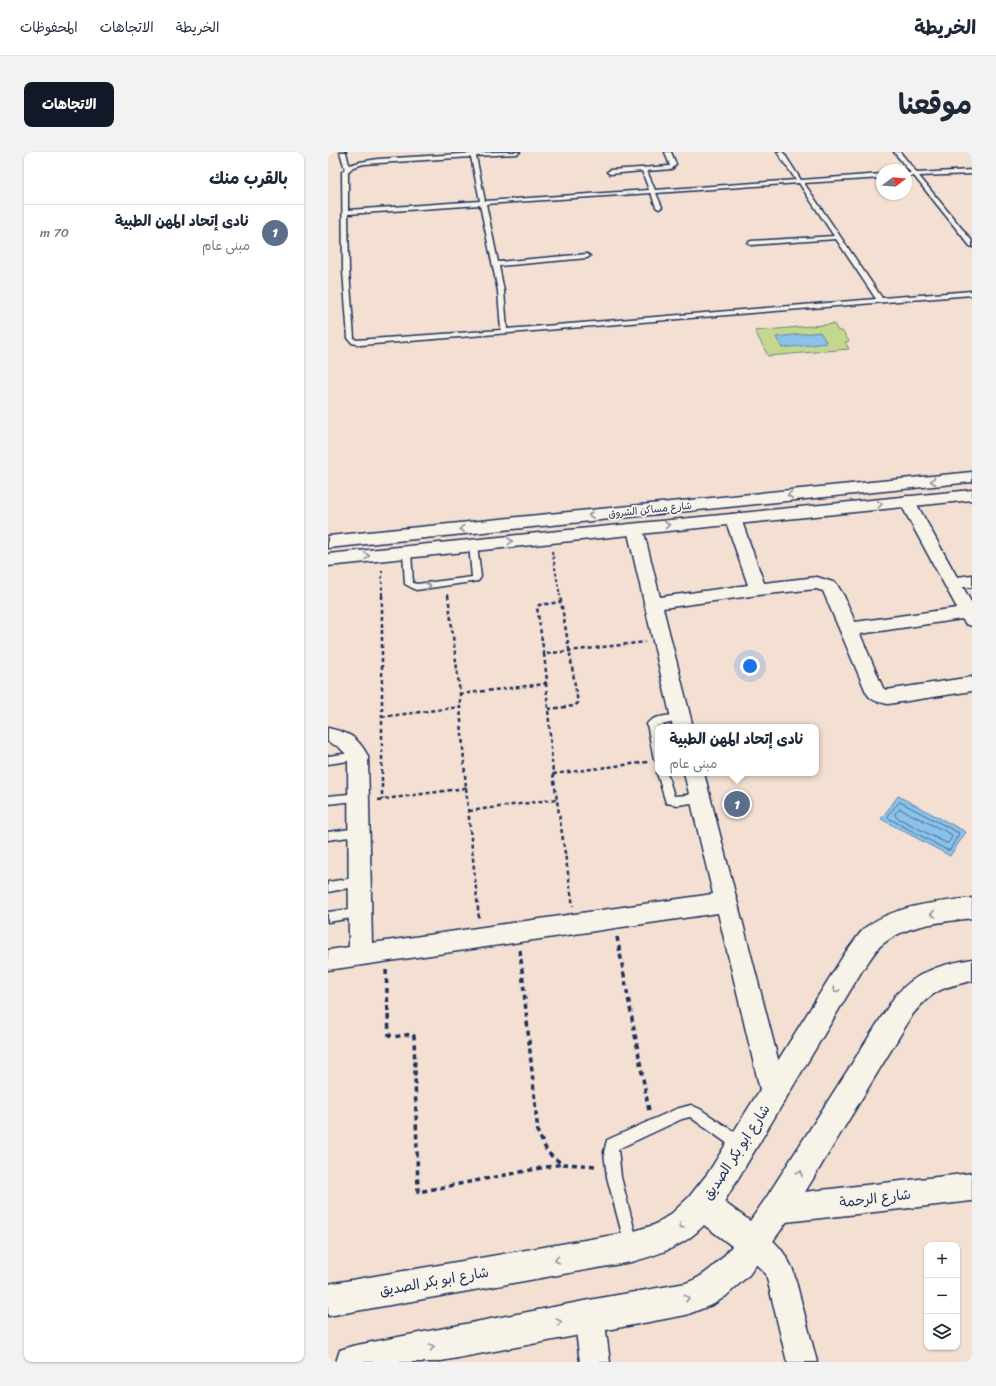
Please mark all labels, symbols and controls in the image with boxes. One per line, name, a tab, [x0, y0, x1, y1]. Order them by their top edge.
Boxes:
text: الخريطة	[914, 11, 976, 44]
text: المحفوظات	[20, 15, 78, 40]
text: الاتجاهات	[100, 15, 154, 40]
text: الخريطة	[176, 15, 219, 40]
text: موقعنا	[898, 80, 972, 129]
button: الاتجاهات	[24, 82, 114, 127]
text: بالقرب منك	[209, 163, 288, 193]
north arrow	[876, 164, 912, 200]
text: نادى إتحاد المهن الطبية	[115, 208, 250, 234]
text: 70 m	[40, 221, 69, 244]
text: 1	[272, 221, 278, 244]
text: مبنى عام	[202, 234, 250, 257]
one-way arrow	[930, 476, 936, 485]
one-way arrow	[787, 490, 793, 499]
street label: شارع مساكن الشروق	[607, 497, 693, 523]
one-way arrow	[877, 499, 883, 508]
one-way arrow	[588, 511, 594, 520]
one-way arrow	[664, 521, 670, 530]
one-way arrow	[459, 524, 465, 533]
one-way arrow	[507, 537, 513, 546]
one-way arrow	[364, 551, 370, 560]
one-way arrow	[425, 582, 431, 591]
your location	[740, 656, 760, 676]
popup	[655, 724, 819, 776]
text: نادى إتحاد المهن الطبية	[669, 726, 805, 752]
text: مبنى عام	[669, 752, 717, 775]
pin: 1	[724, 789, 750, 819]
one-way arrow	[930, 909, 937, 918]
one-way arrow	[834, 986, 841, 993]
street label: شارع ابو بكر الصديق	[696, 1099, 777, 1205]
one-way arrow	[795, 1170, 802, 1177]
street label: شارع الرحمة	[838, 1182, 912, 1215]
one-way arrow	[678, 1222, 685, 1229]
map controls	[924, 1242, 960, 1350]
button: +	[924, 1242, 960, 1278]
one-way arrow	[554, 1255, 560, 1264]
street label: شارع ابو بكر الصديق	[377, 1260, 491, 1303]
button: −	[924, 1278, 960, 1314]
one-way arrow	[684, 1294, 691, 1303]
button: layers	[924, 1314, 960, 1350]
one-way arrow	[556, 1318, 563, 1327]
one-way arrow	[429, 1343, 435, 1351]

